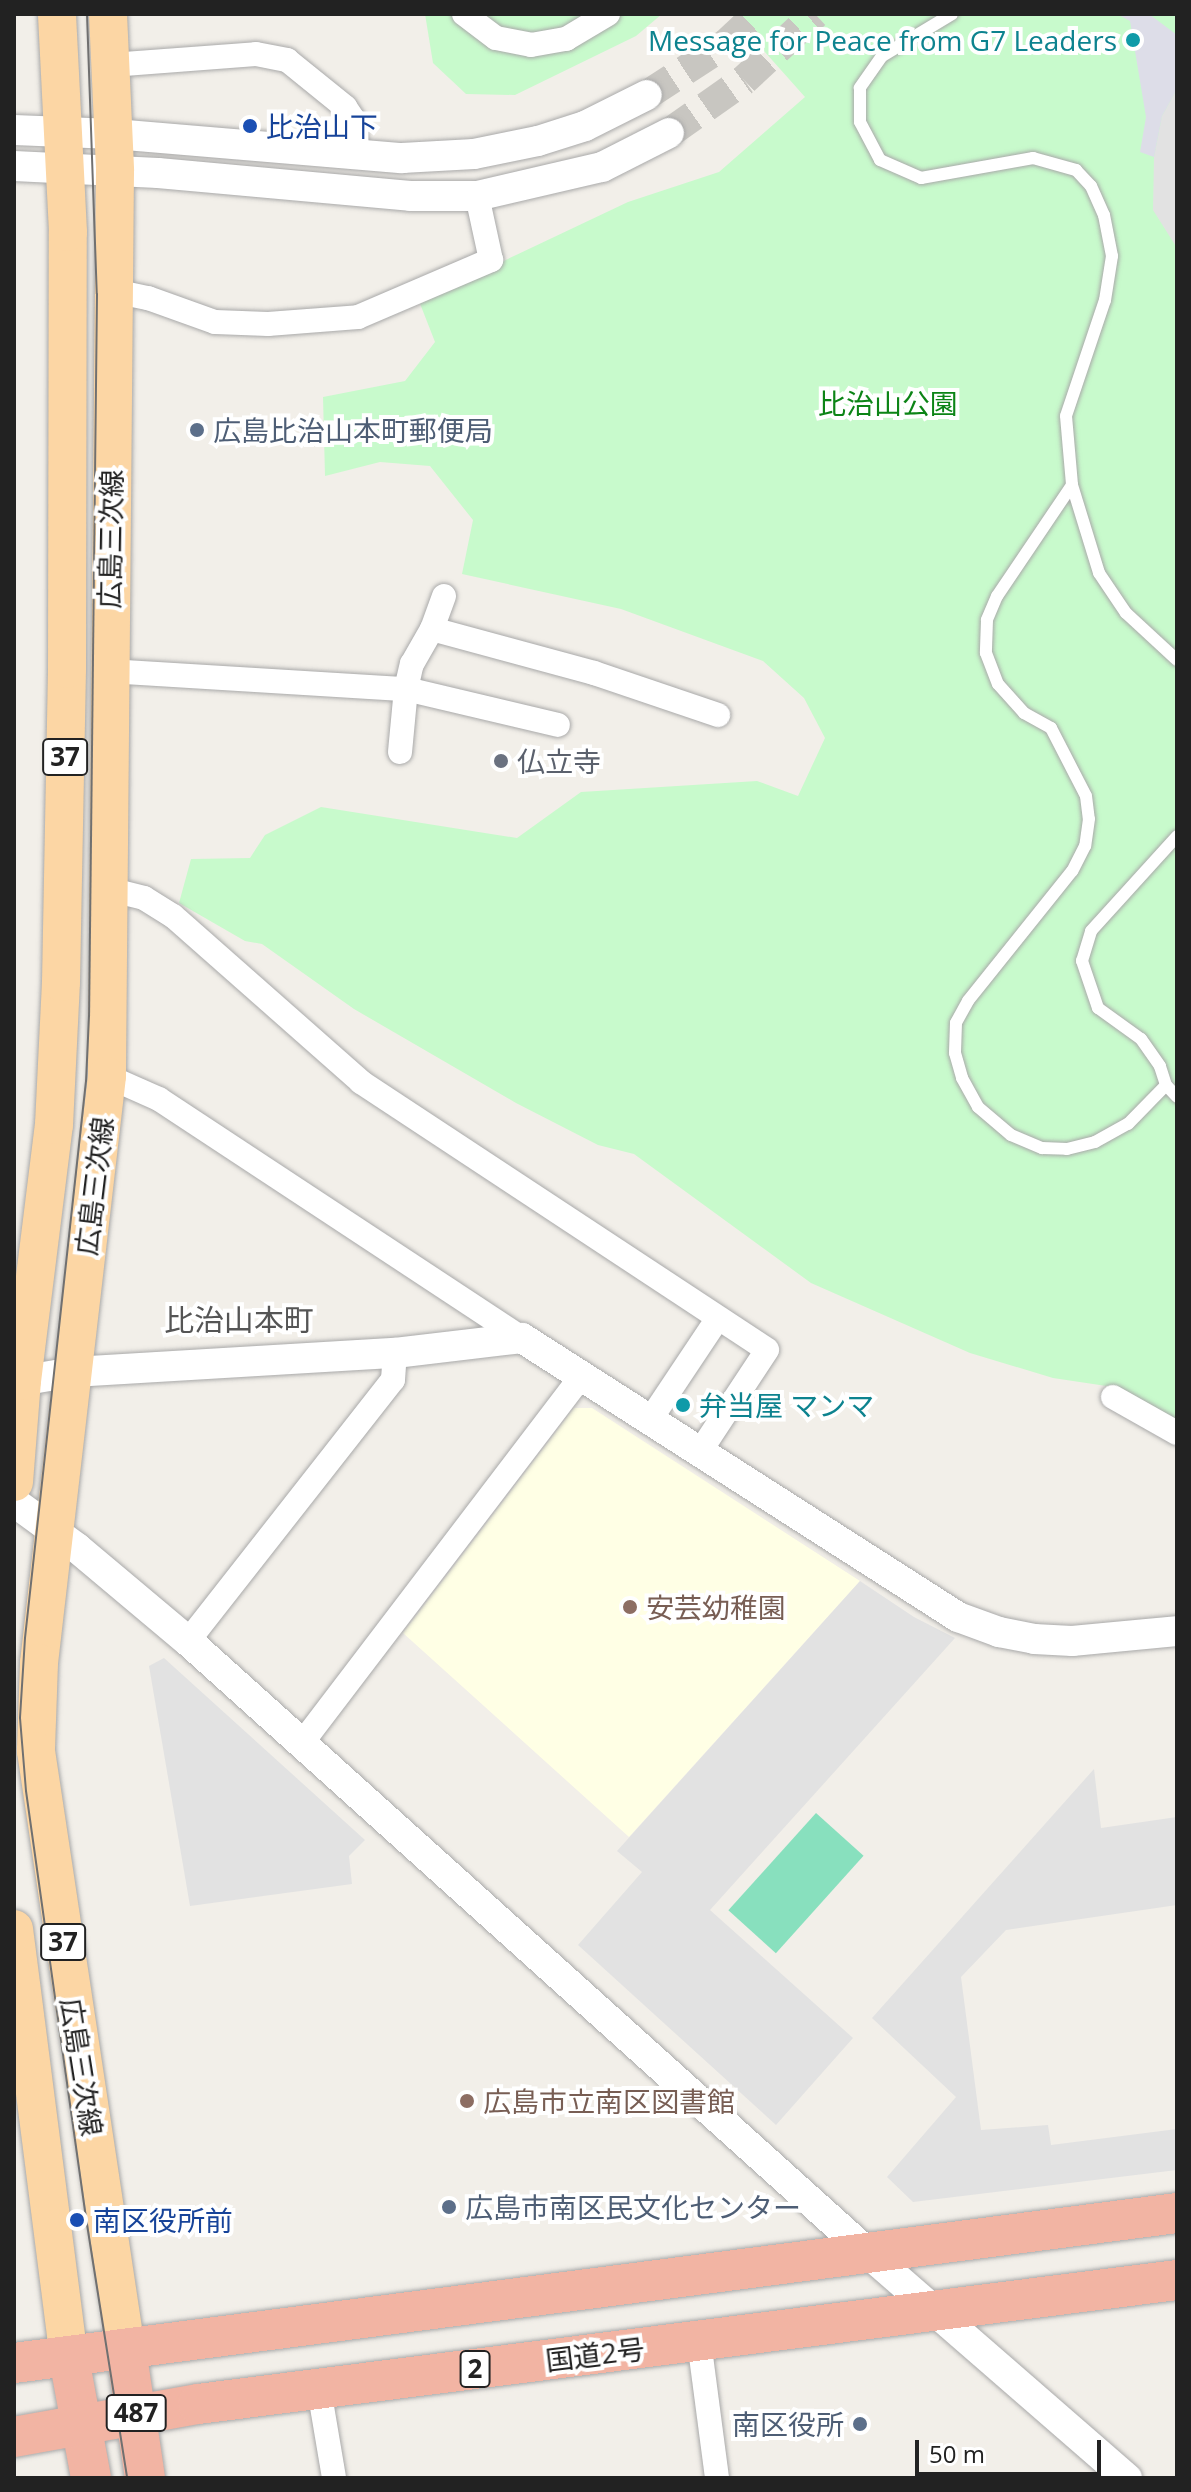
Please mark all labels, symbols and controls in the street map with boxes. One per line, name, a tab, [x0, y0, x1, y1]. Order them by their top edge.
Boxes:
place label: Message for Peace from G7 Leaders	[648, 23, 1117, 57]
marker: Message for Peace from G7 Leaders	[1124, 31, 1142, 49]
place label: 比治山下	[266, 109, 378, 143]
marker: 比治山下	[241, 117, 259, 135]
park label: 比治山公園	[818, 386, 958, 420]
place label: 広島比治山本町郵便局	[213, 413, 493, 447]
marker: 広島比治山本町郵便局	[188, 421, 206, 439]
street label: 広島三次線	[92, 469, 128, 609]
road number: 37	[41, 735, 89, 779]
place label: 仏立寺	[517, 744, 601, 778]
marker: 仏立寺	[492, 752, 510, 770]
street label: 広島三次線	[69, 1114, 119, 1258]
district label: 比治山本町	[164, 1302, 314, 1338]
place label: 弁当屋 マンマ	[699, 1388, 874, 1422]
marker: 弁当屋 マンマ	[674, 1396, 692, 1414]
place label: 安芸幼稚園	[646, 1590, 786, 1624]
marker: 安芸幼稚園	[621, 1598, 639, 1616]
road number: 37	[39, 1920, 87, 1964]
street label: 広島三次線	[54, 1995, 110, 2139]
place label: 広島市立南区図書館	[483, 2084, 735, 2118]
marker: 広島市立南区図書館	[458, 2092, 476, 2110]
place label: 広島市南区民文化センター	[465, 2190, 801, 2224]
marker: 広島市南区民文化センター	[440, 2198, 458, 2216]
place label: 南区役所前	[93, 2203, 233, 2237]
marker: 南区役所前	[68, 2211, 86, 2229]
street label: 国道2号	[543, 2331, 647, 2377]
road number: 2	[459, 2347, 491, 2391]
road number: 487	[104, 2391, 168, 2435]
place label: 南区役所	[732, 2407, 844, 2441]
marker: 南区役所	[851, 2415, 869, 2433]
scale bar	[919, 2424, 1105, 2474]
text: 50 m	[929, 2437, 985, 2470]

